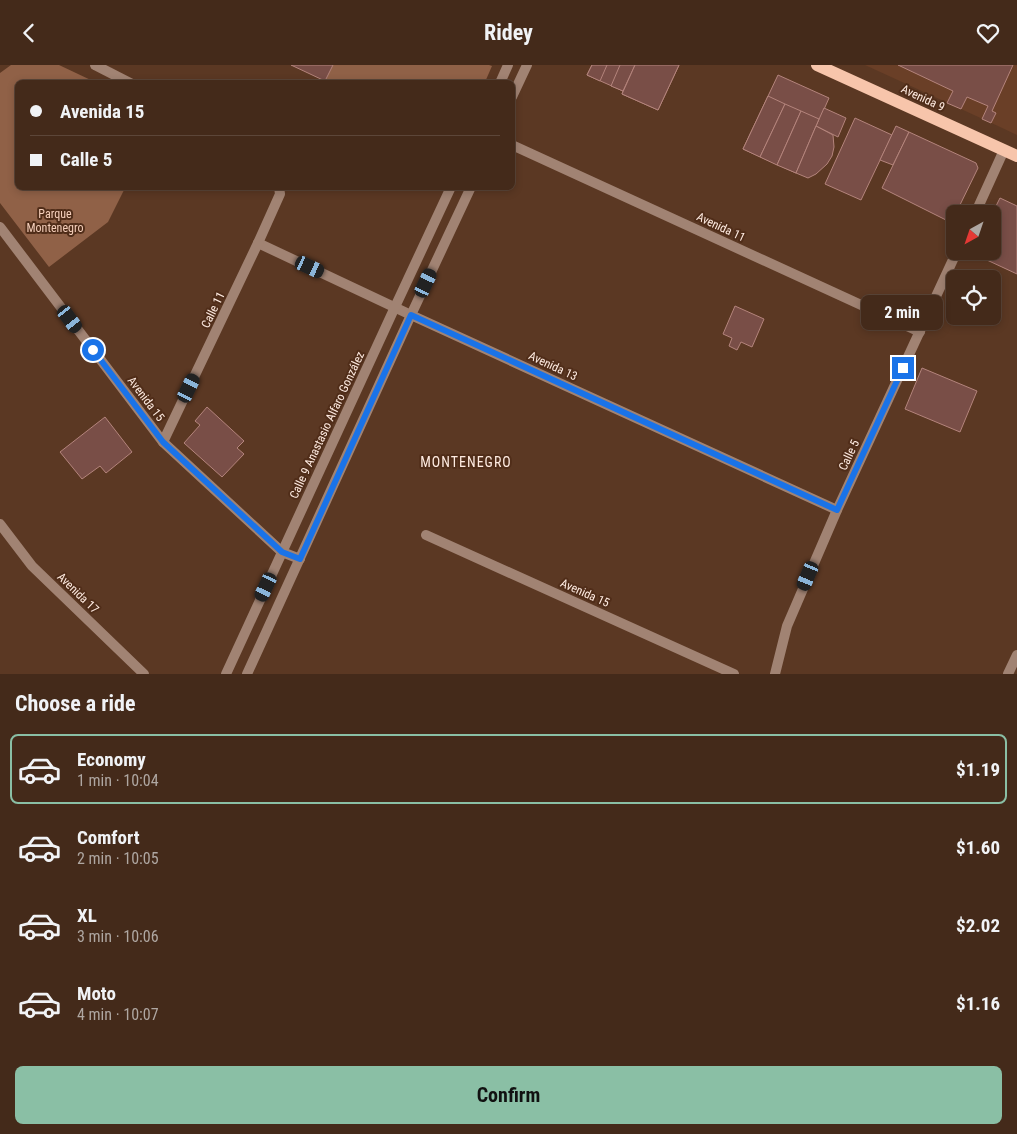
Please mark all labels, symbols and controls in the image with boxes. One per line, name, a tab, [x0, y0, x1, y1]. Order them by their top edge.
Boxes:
icon: back	[15, 19, 43, 47]
icon: heart	[974, 19, 1002, 47]
text: Ridey	[484, 20, 533, 45]
street label: Avenida 9	[899, 82, 947, 114]
text: Avenida 15	[60, 100, 144, 123]
text: Calle 5	[60, 148, 112, 171]
north arrow	[946, 205, 1001, 260]
map controls	[946, 205, 1001, 325]
park label: Parque Montenegro	[27, 207, 84, 235]
street label: Avenida 11	[694, 210, 748, 244]
car	[293, 254, 326, 280]
car	[412, 266, 439, 300]
button: locate	[946, 270, 1001, 325]
street label: Calle 11	[198, 290, 228, 330]
callout: 2 min	[862, 295, 944, 331]
car	[54, 303, 85, 335]
text: 2 min	[884, 303, 920, 322]
route start	[82, 339, 104, 361]
street label: Calle 9 Anastasio Alfaro González	[287, 349, 367, 501]
street label: Avenida 13	[526, 349, 580, 383]
route end	[892, 357, 914, 379]
car	[175, 371, 202, 405]
street label: Avenida 15	[125, 374, 167, 424]
street label: Calle 5	[836, 437, 862, 473]
district label: MONTENEGRO	[420, 454, 512, 470]
car	[795, 559, 820, 593]
street label: Avenida 17	[54, 570, 102, 616]
car	[252, 570, 279, 604]
street label: Avenida 15	[558, 576, 612, 610]
text: Choose a ride	[15, 691, 136, 716]
icon: car	[17, 747, 62, 792]
text: Economy	[77, 748, 146, 771]
text: $1.19	[956, 758, 1000, 781]
text: 1 min · 10:04	[77, 771, 159, 790]
icon: car	[17, 825, 62, 870]
text: Comfort	[77, 826, 140, 849]
text: $1.60	[956, 836, 1000, 859]
text: 2 min · 10:05	[77, 849, 159, 868]
icon: car	[17, 903, 62, 948]
text: XL	[77, 904, 97, 927]
text: $2.02	[956, 914, 1000, 937]
text: 3 min · 10:06	[77, 927, 159, 946]
icon: car	[17, 981, 62, 1026]
text: Moto	[77, 982, 116, 1005]
text: $1.16	[956, 992, 1000, 1015]
text: 4 min · 10:07	[77, 1005, 159, 1024]
button: Confirm	[15, 1066, 1002, 1124]

